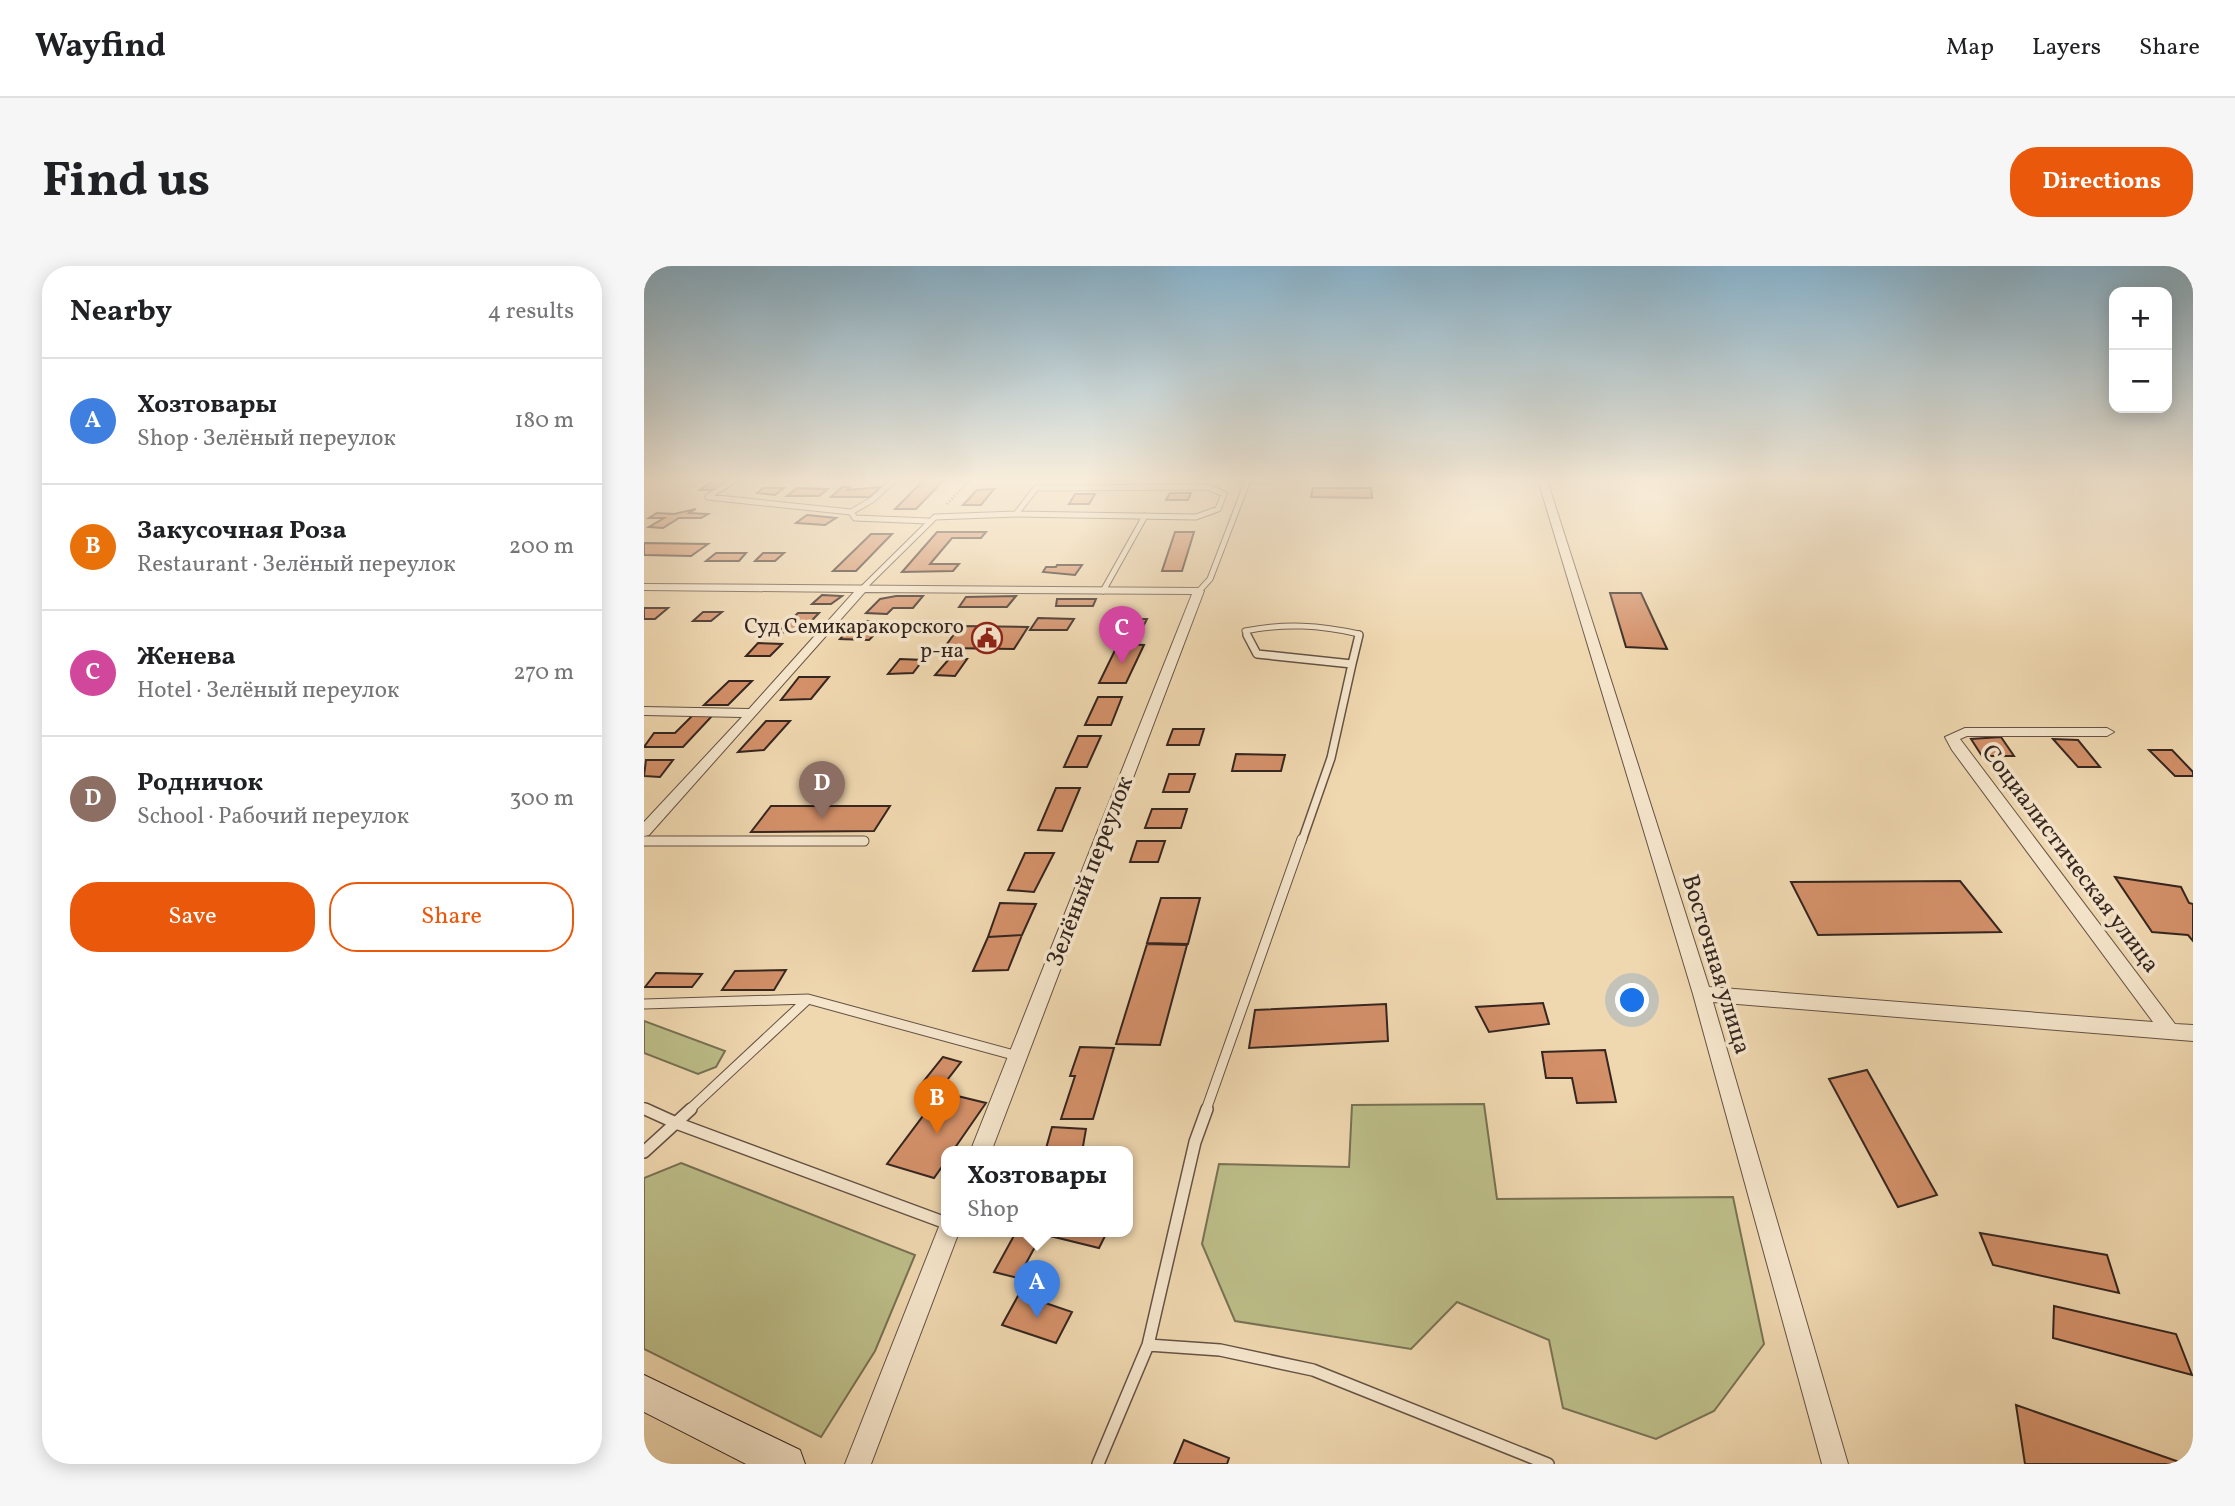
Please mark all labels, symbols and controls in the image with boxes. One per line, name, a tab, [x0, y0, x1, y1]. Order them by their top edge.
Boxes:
text: Wayfind	[35, 25, 166, 71]
text: Map	[1946, 31, 1994, 65]
text: Layers	[2032, 31, 2101, 65]
text: Share	[2139, 31, 2200, 65]
button: Directions	[2010, 147, 2193, 217]
text: Find us	[42, 148, 210, 217]
map controls	[2109, 287, 2172, 413]
button: +	[2109, 287, 2172, 350]
text: Nearby	[70, 291, 172, 333]
text: 4 results	[488, 296, 574, 328]
button: −	[2109, 350, 2172, 413]
text: Хозтовары	[137, 387, 277, 423]
text: A	[85, 405, 101, 437]
text: 180 m	[515, 405, 574, 437]
text: Shop · Зелёный переулок	[137, 423, 396, 455]
text: Закусочная Роза	[137, 513, 347, 549]
text: B	[85, 531, 101, 563]
text: 200 m	[509, 531, 574, 563]
text: Restaurant · Зелёный переулок	[137, 549, 455, 581]
pin: C	[1099, 606, 1145, 664]
place label: Суд Семикаракорского р-на	[744, 613, 964, 666]
public building icon: Суд Семикаракорского р-на	[970, 621, 1004, 655]
text: Женева	[137, 639, 236, 675]
text: C	[86, 657, 100, 689]
text: 270 m	[513, 657, 574, 689]
text: Hotel · Зелёный переулок	[137, 675, 399, 707]
street label: Социалистическая улица	[1972, 738, 2167, 981]
pin: D	[799, 761, 845, 819]
text: Родничок	[137, 765, 263, 801]
street label: Зелёный переулок	[1039, 771, 1143, 972]
text: D	[85, 783, 101, 815]
text: 300 m	[510, 783, 574, 815]
text: School · Рабочий переулок	[137, 801, 409, 833]
street label: Восточная улица	[1672, 871, 1759, 1059]
button: Save	[70, 882, 315, 952]
button: Share	[329, 882, 574, 952]
your location	[1615, 983, 1649, 1017]
pin: B	[914, 1076, 960, 1134]
popup	[941, 1146, 1133, 1237]
text: Хозтовары	[967, 1158, 1107, 1194]
text: Shop	[967, 1194, 1019, 1226]
pin: A	[1014, 1260, 1060, 1318]

